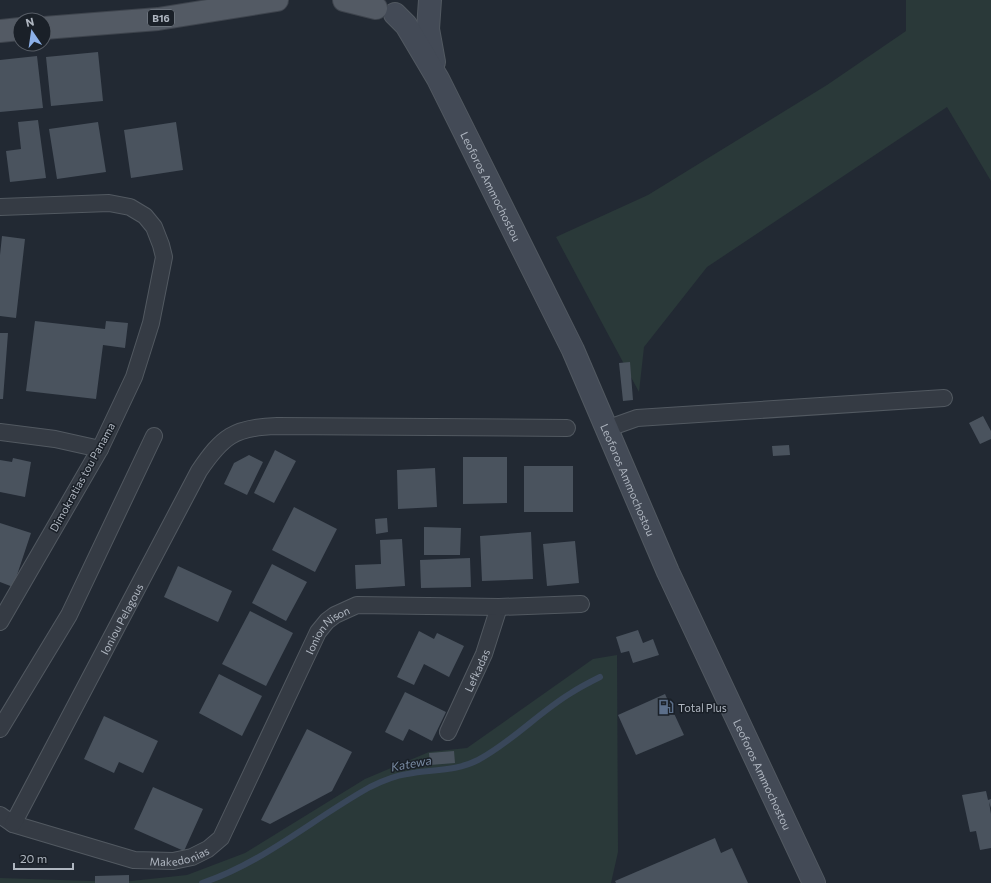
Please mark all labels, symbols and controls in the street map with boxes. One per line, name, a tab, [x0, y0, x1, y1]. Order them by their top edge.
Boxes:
road number: B16	[148, 10, 174, 26]
north arrow	[12, 12, 52, 52]
text: N	[24, 15, 35, 29]
street label: Leoforos Ammochostou	[459, 129, 524, 243]
street label: Dimokratias tou Panama	[47, 420, 117, 534]
street label: Leoforos Ammochostou	[599, 421, 658, 538]
street label: Ioniou Pelagous	[97, 581, 145, 656]
street label: Ionion Nison	[302, 603, 351, 656]
street label: Lefkadas	[461, 648, 492, 694]
fuel station icon: Total Plus	[657, 698, 675, 716]
place label: Total Plus	[678, 701, 727, 714]
street label: Leoforos Ammochostou	[731, 717, 795, 832]
water label: Katewa	[390, 753, 432, 773]
street label: Makedonias	[149, 843, 211, 868]
scale bar	[14, 845, 73, 871]
text: 20 m	[20, 851, 47, 865]

